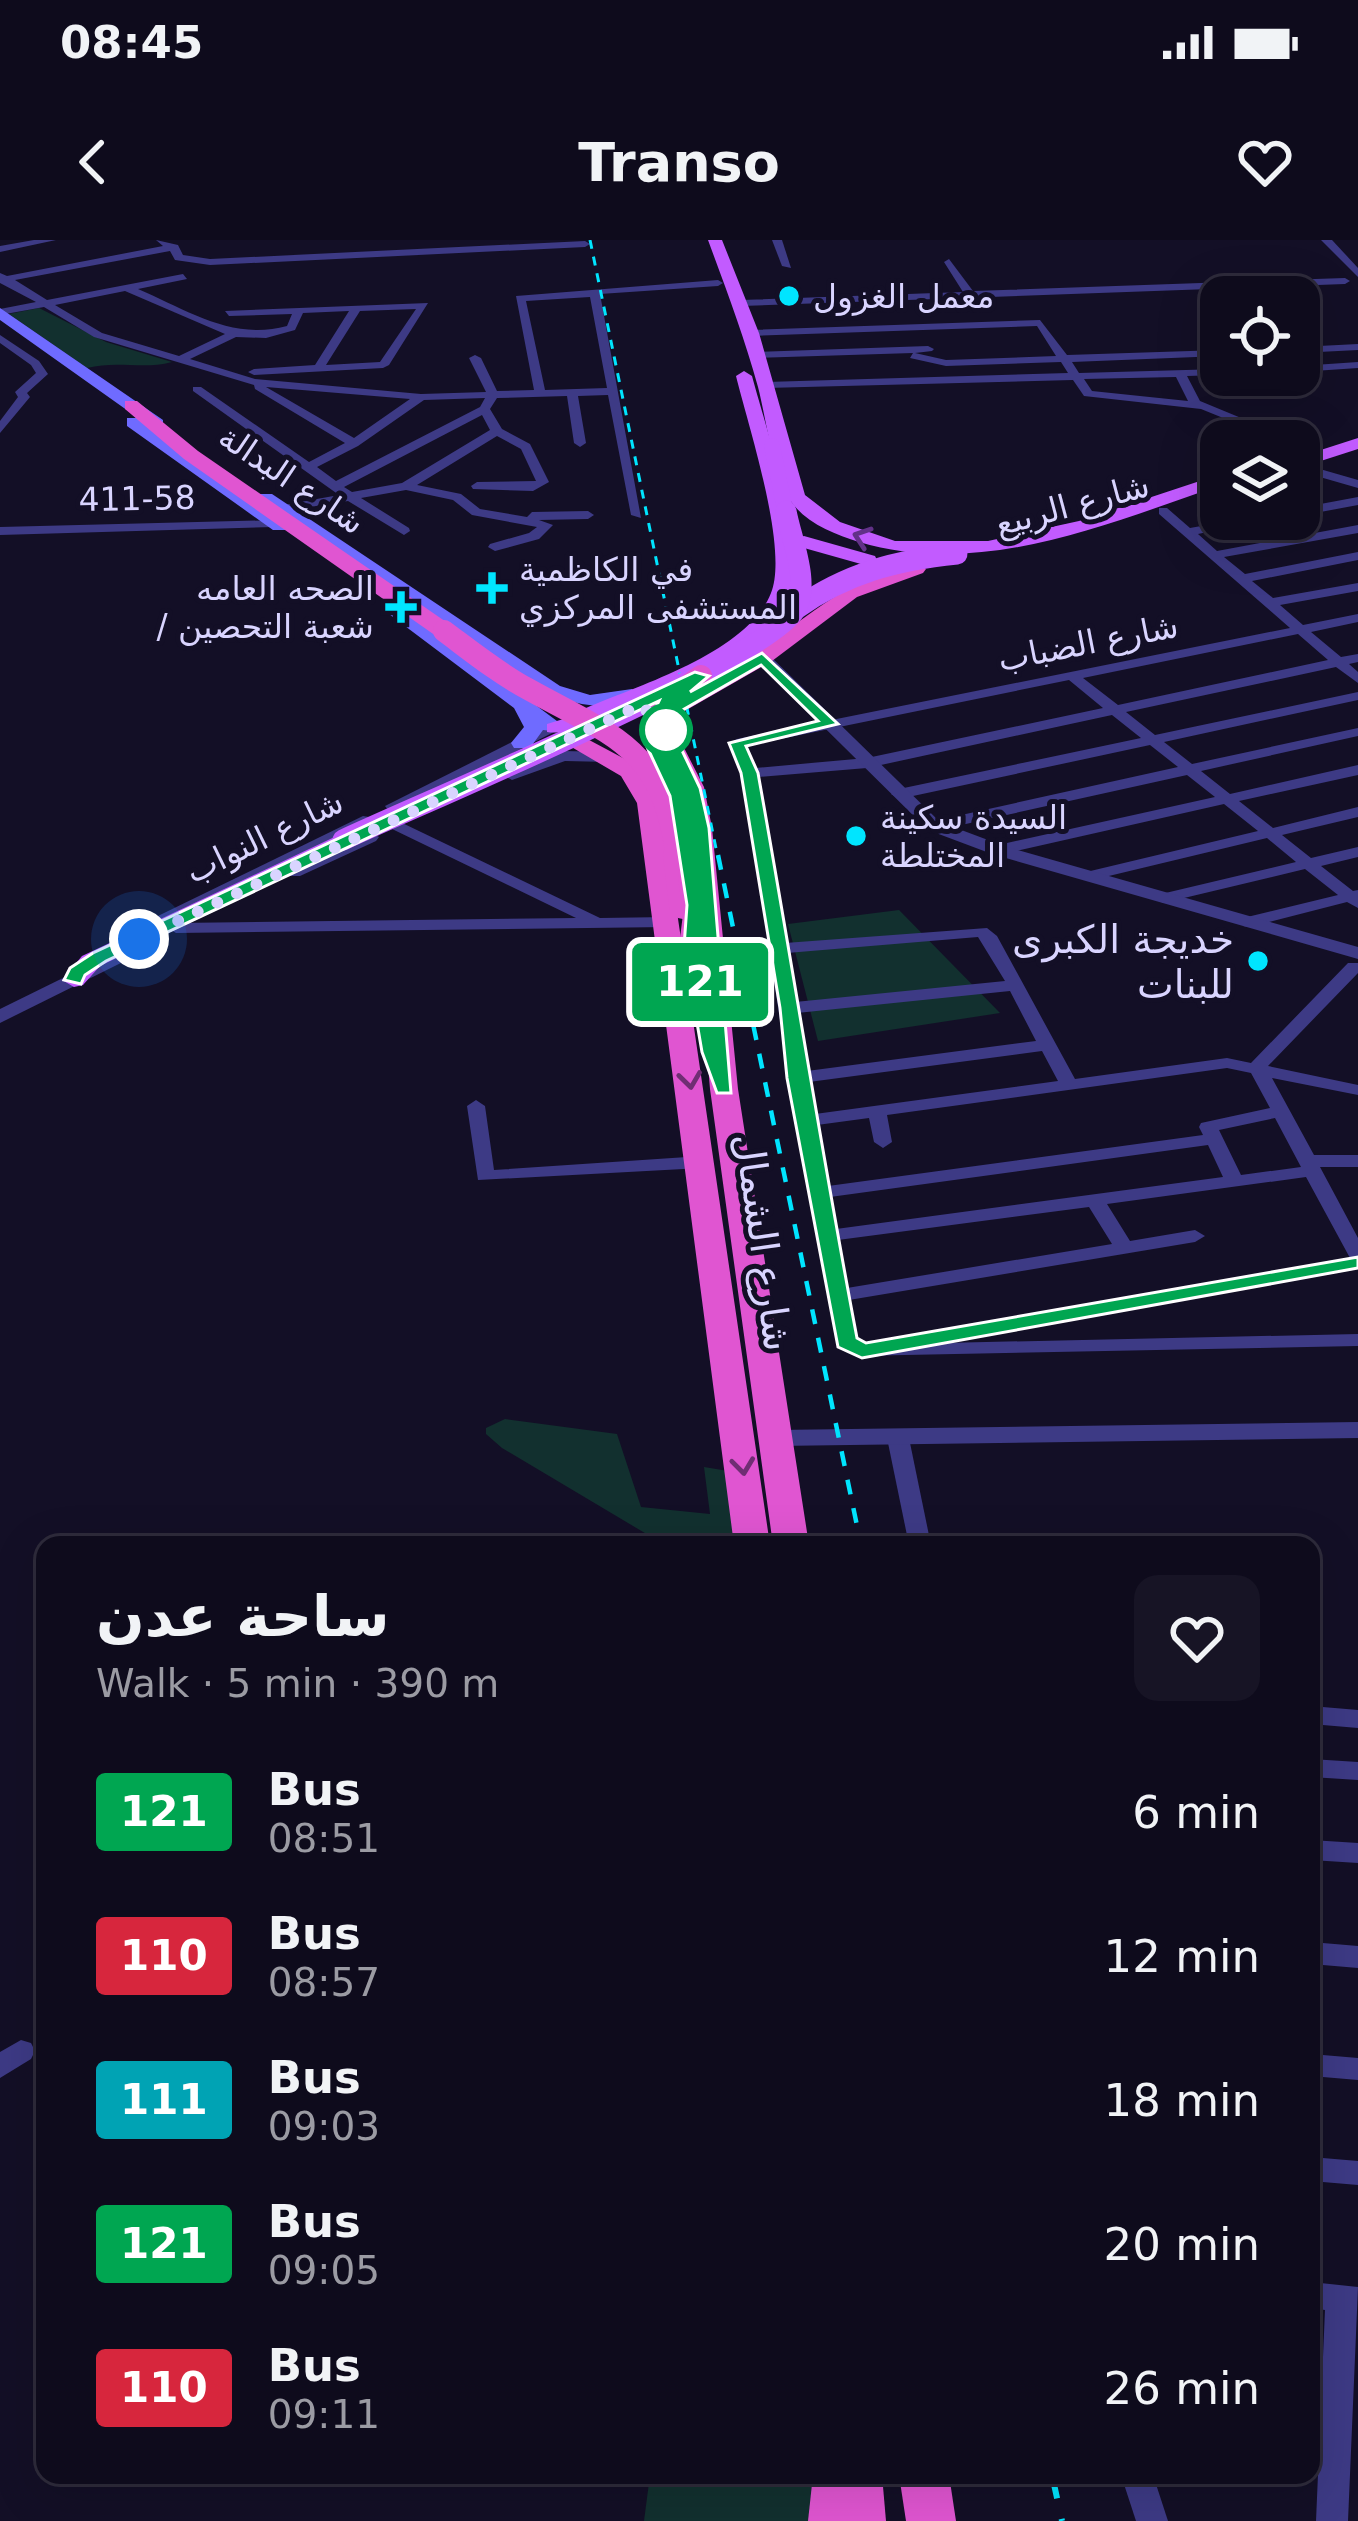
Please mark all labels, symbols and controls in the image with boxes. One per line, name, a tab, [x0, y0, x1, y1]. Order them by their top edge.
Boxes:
text: 08:45	[60, 16, 203, 69]
icon: back	[60, 129, 126, 195]
icon: heart	[1232, 129, 1298, 195]
text: Transo	[578, 131, 780, 194]
map controls	[1200, 276, 1320, 540]
button: locate	[1200, 276, 1320, 396]
place label: معمل الغزول	[813, 277, 994, 316]
marker: معمل الغزول	[776, 283, 802, 309]
street label: شارع البدالة	[211, 416, 372, 542]
button: layers	[1200, 420, 1320, 540]
street label: شارع الربيع	[991, 465, 1153, 544]
street label: 411-58	[78, 478, 196, 519]
one-way arrow	[852, 527, 873, 551]
place label: في الكاظمية المستشفى المركزي	[519, 550, 797, 627]
place label: الصحه العامه / شعبة التحصين	[157, 569, 374, 646]
marker: في الكاظمية المستشفى المركزي	[476, 572, 508, 604]
marker: الصحه العامه / شعبة التحصين	[385, 591, 417, 623]
street label: شارع الضباب	[995, 606, 1182, 679]
unlabelled marker	[641, 705, 691, 755]
street label: شارع النواب	[179, 782, 349, 891]
place label: السيدة سكينة المختلطة	[880, 798, 1067, 875]
marker: السيدة سكينة المختلطة	[843, 823, 869, 849]
your location	[109, 909, 169, 969]
place label: خديجة الكبرى للبنات	[1012, 917, 1234, 1007]
line badge: 121	[631, 943, 769, 1021]
marker: خديجة الكبرى للبنات	[1245, 948, 1271, 974]
text: 121	[656, 957, 744, 1006]
one-way arrow	[676, 1070, 702, 1090]
street label: شارع الشمال	[725, 1130, 801, 1354]
one-way arrow	[729, 1456, 755, 1476]
button: heart	[1134, 1575, 1260, 1701]
text: ساحة عدن	[96, 1583, 389, 1649]
text: Walk · 5 min · 390 m	[96, 1661, 499, 1706]
text: Bus	[268, 1763, 361, 1816]
text: 6 min	[1132, 1786, 1260, 1839]
text: 121	[120, 1787, 208, 1836]
text: 08:51	[268, 1816, 380, 1861]
text: Bus	[268, 1907, 361, 1960]
text: 12 min	[1104, 1930, 1260, 1983]
text: 110	[120, 1931, 208, 1980]
text: 08:57	[268, 1960, 380, 2005]
text: Bus	[268, 2051, 361, 2104]
text: 18 min	[1104, 2074, 1260, 2127]
text: 111	[120, 2075, 208, 2124]
text: 09:03	[268, 2104, 380, 2149]
text: Bus	[268, 2195, 361, 2248]
text: 20 min	[1104, 2218, 1260, 2271]
text: 121	[120, 2219, 208, 2268]
text: 09:05	[268, 2248, 380, 2293]
text: Bus	[268, 2339, 361, 2392]
text: 26 min	[1104, 2362, 1260, 2415]
text: 110	[120, 2363, 208, 2412]
text: 09:11	[268, 2392, 380, 2437]

